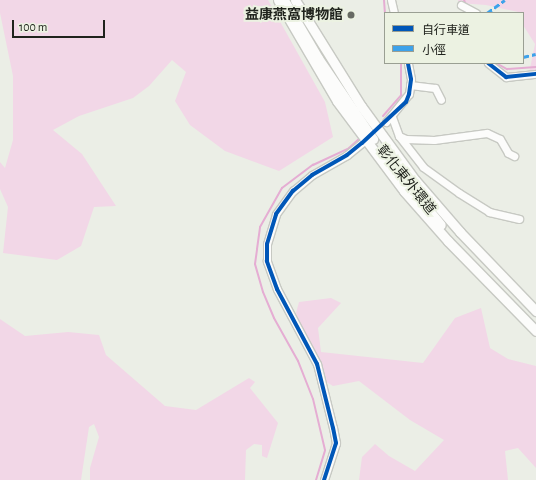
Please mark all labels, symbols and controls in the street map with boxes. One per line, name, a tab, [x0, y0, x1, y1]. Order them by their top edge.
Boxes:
place label: 益康燕窩博物館	[245, 7, 343, 23]
marker: 益康燕窩博物館	[346, 10, 356, 20]
scale bar	[14, 12, 107, 38]
legend	[384, 12, 524, 64]
text: 100 m	[19, 21, 47, 33]
text: 自行車道	[422, 24, 470, 36]
text: 小徑	[422, 44, 446, 56]
street label: 彰化東外環道	[373, 142, 439, 218]

